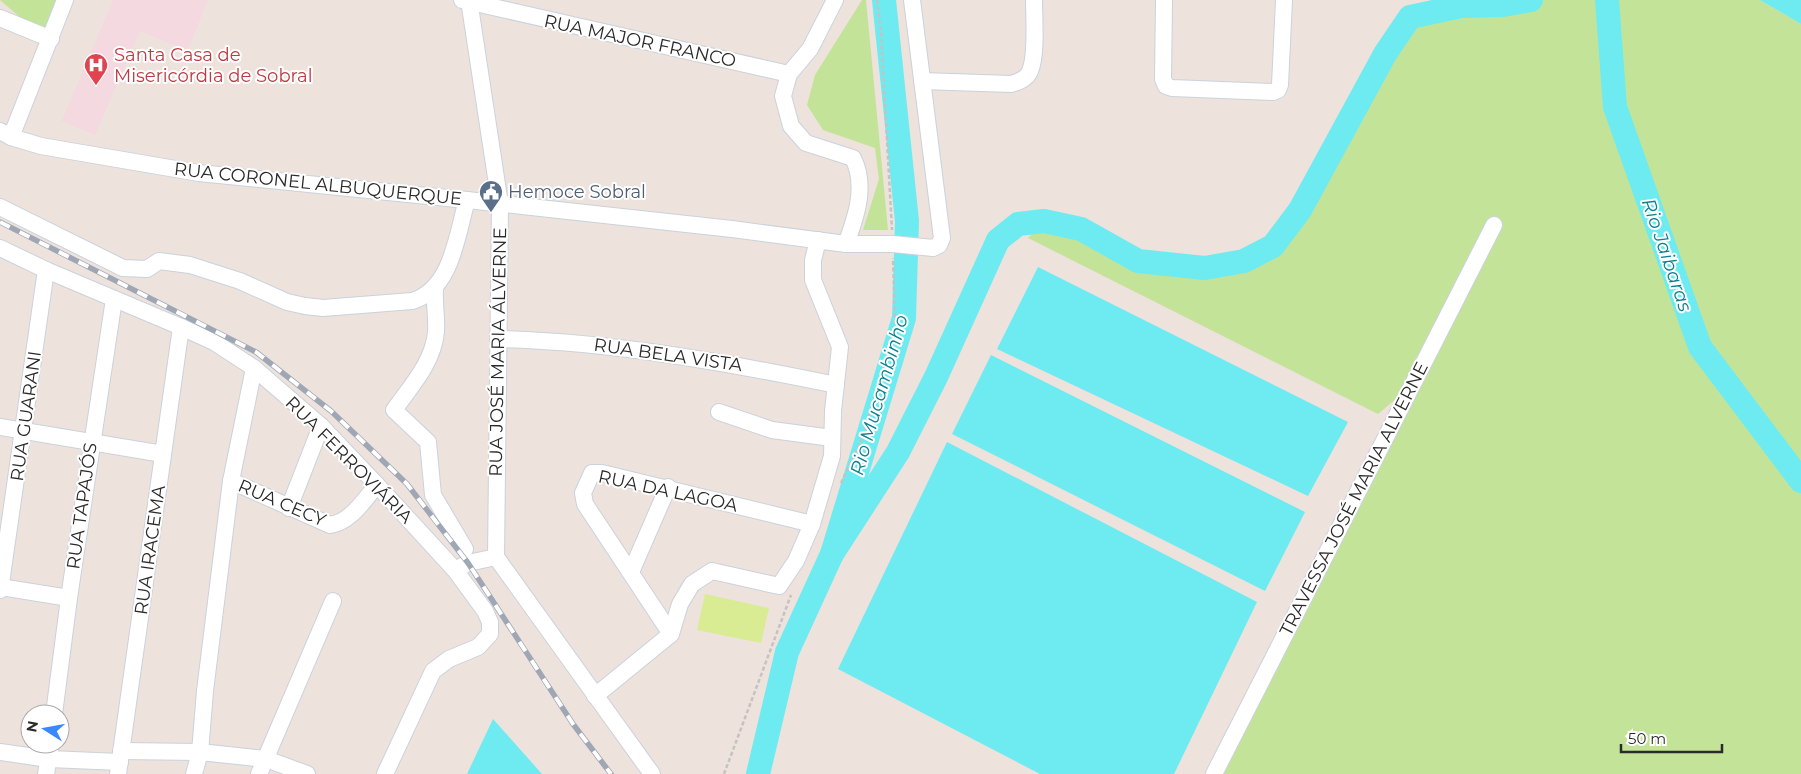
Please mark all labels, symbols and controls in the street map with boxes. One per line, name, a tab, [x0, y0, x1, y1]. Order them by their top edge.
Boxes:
street label: RUA MAJOR FRANCO	[542, 10, 738, 72]
place label: Santa Casa de Misericórdia de Sobral	[114, 44, 313, 87]
hospital icon: Santa Casa de Misericórdia de Sobral	[83, 52, 109, 86]
street label: RUA CORONEL ALBUQUERQUE	[173, 158, 463, 210]
public building icon: Hemoce Sobral	[478, 179, 504, 213]
place label: Hemoce Sobral	[508, 181, 646, 203]
water label: Rio Jaibaras	[1637, 195, 1697, 315]
street label: RUA JOSÉ MARIA ÁLVERNE	[485, 227, 511, 477]
water label: Rio Mucambinho	[845, 312, 913, 478]
street label: RUA BELA VISTA	[592, 334, 744, 376]
street label: RUA GUARANI	[6, 349, 46, 483]
street label: TRAVESSA JOSÉ MARIA ALVERNE	[1275, 358, 1433, 640]
street label: RUA FERROVIÁRIA	[281, 392, 417, 528]
street label: RUA TAPAJÓS	[62, 441, 102, 571]
street label: RUA DA LAGOA	[596, 465, 740, 517]
street label: RUA CECY	[235, 475, 330, 532]
street label: RUA IRACEMA	[130, 484, 170, 616]
north arrow	[20, 704, 70, 754]
text: N	[22, 719, 42, 734]
scale bar	[1621, 722, 1722, 754]
text: 50 m	[1628, 729, 1666, 748]

